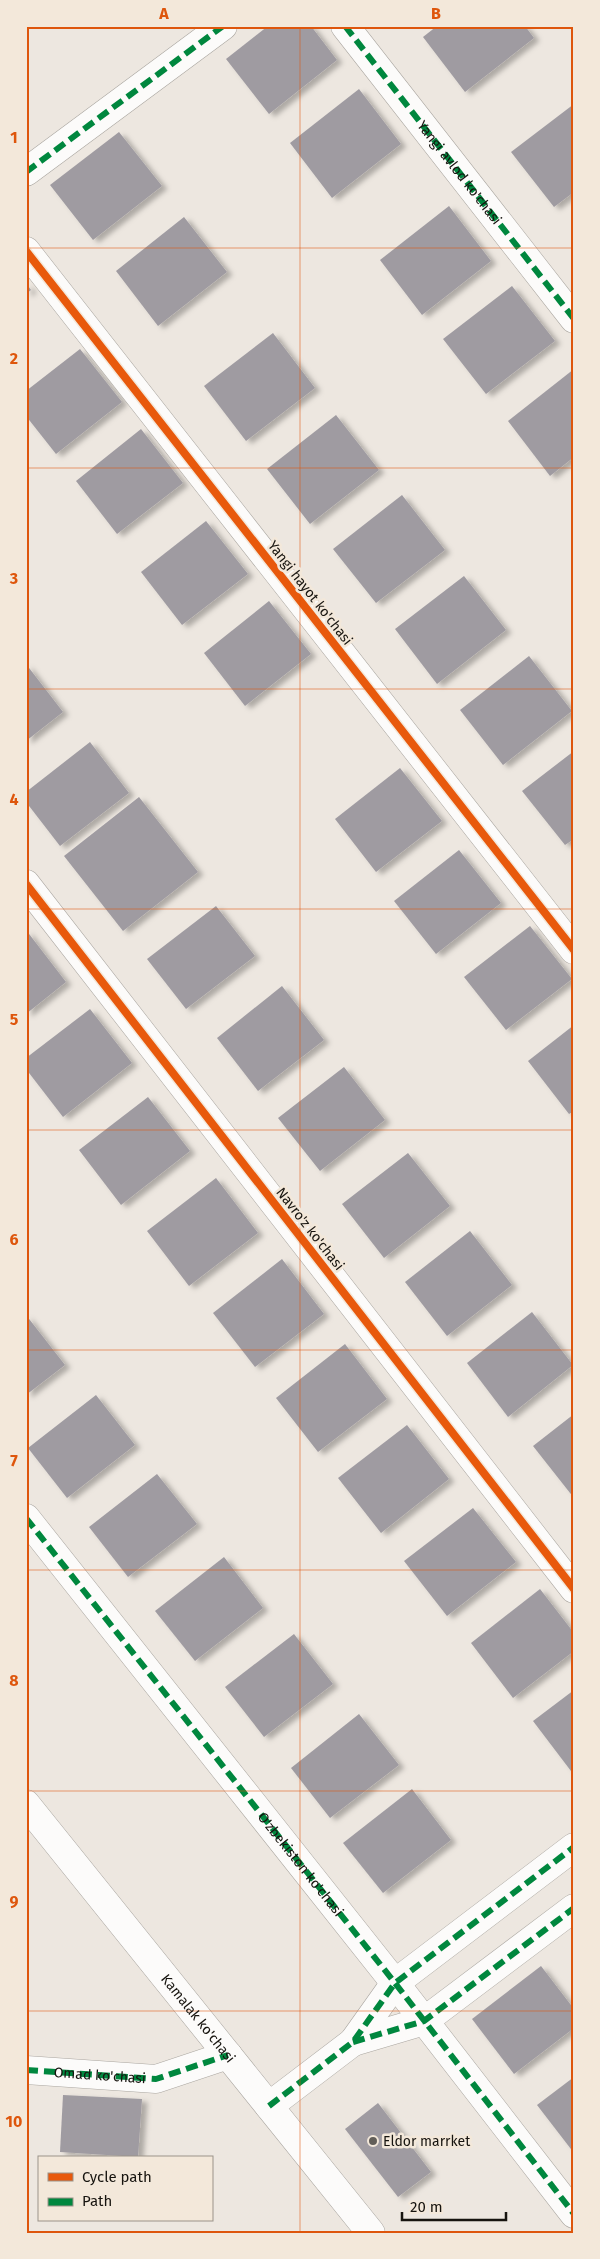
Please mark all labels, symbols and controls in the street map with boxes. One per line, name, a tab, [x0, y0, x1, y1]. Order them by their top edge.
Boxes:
text: A	[158, 4, 169, 23]
text: B	[431, 4, 441, 23]
street label: Yangi avlod ko'chasi	[414, 117, 505, 228]
text: 1	[10, 128, 18, 147]
text: 2	[10, 349, 18, 368]
street label: Yangi hayot ko'chasi	[264, 537, 356, 649]
text: 3	[9, 569, 18, 588]
text: 4	[9, 790, 19, 809]
text: 5	[10, 1010, 19, 1029]
street label: Navro'z ko'chasi	[272, 1184, 348, 1274]
text: 6	[9, 1230, 19, 1249]
text: 7	[10, 1451, 18, 1470]
text: 8	[9, 1671, 19, 1690]
street label: O'zbekiston ko'chasi	[254, 1809, 347, 1920]
text: 9	[10, 1892, 19, 1911]
street label: Kamalak ko'chasi	[158, 1971, 239, 2066]
street label: Omad ko'chasi	[53, 2063, 146, 2087]
text: 10	[6, 2112, 22, 2131]
place label: Eldor marrket	[383, 2133, 471, 2150]
marker: Eldor marrket	[367, 2135, 379, 2147]
legend	[38, 2156, 212, 2222]
text: Cycle path	[82, 2168, 152, 2186]
scale bar	[402, 2189, 506, 2221]
text: Path	[82, 2192, 112, 2210]
text: 20 m	[410, 2198, 443, 2216]

